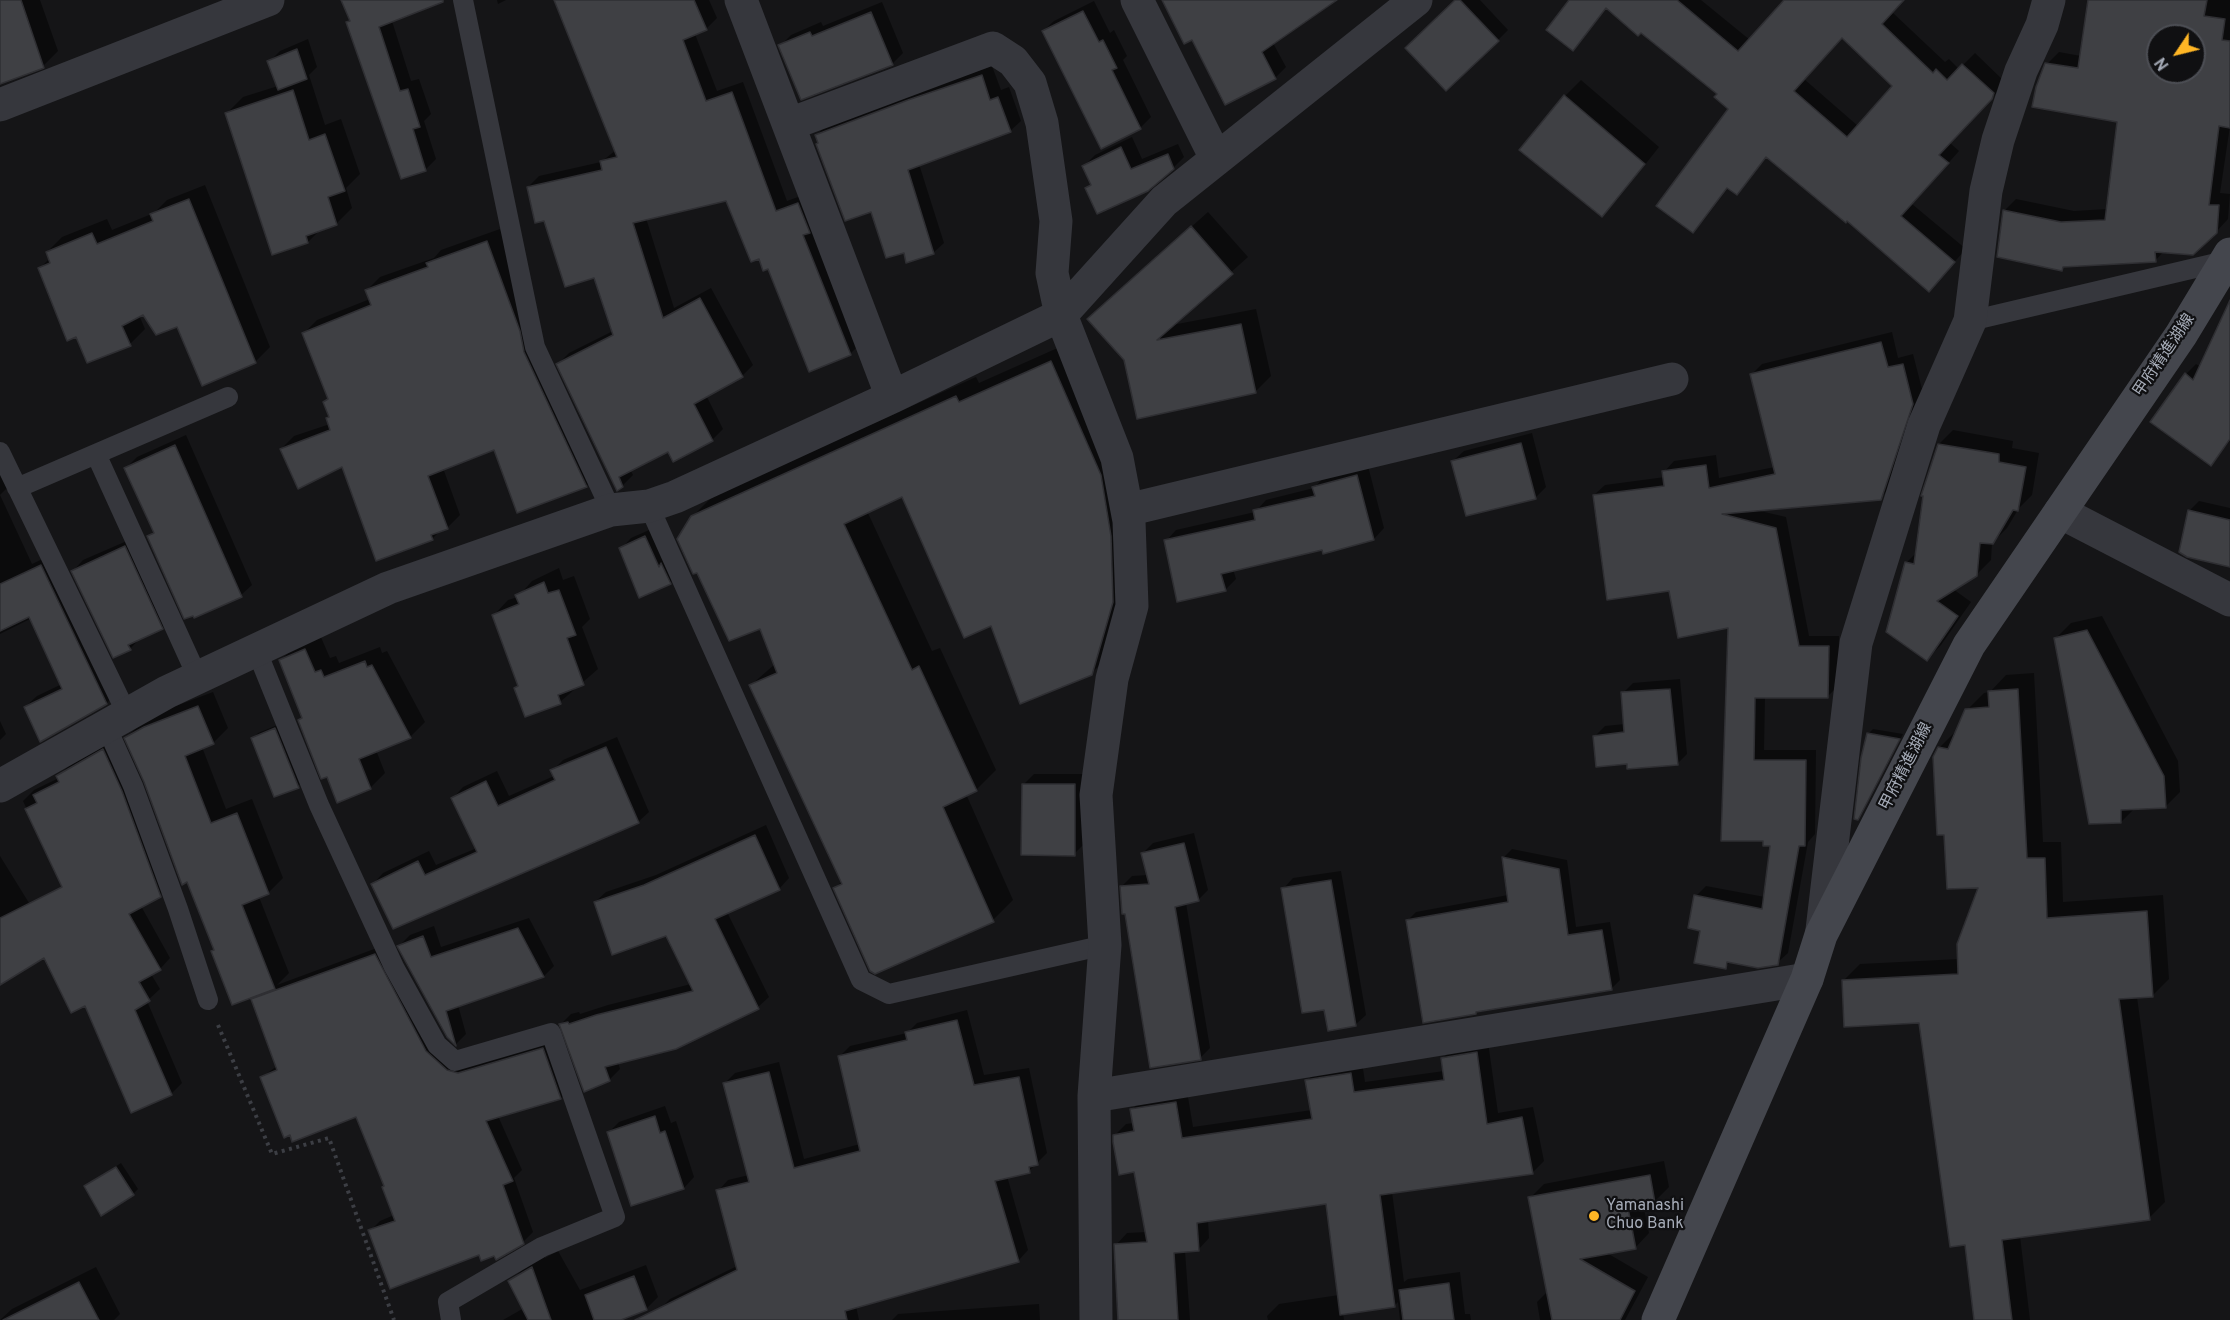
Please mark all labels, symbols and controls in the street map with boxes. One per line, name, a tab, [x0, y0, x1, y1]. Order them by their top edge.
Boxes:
north arrow	[2146, 24, 2206, 84]
text: N	[2151, 53, 2174, 74]
street label: 甲府精進湖線	[2130, 311, 2200, 401]
street label: 甲府精進湖線	[1877, 720, 1937, 814]
place label: Yamanashi Chuo Bank	[1606, 1197, 1684, 1235]
marker: Yamanashi Chuo Bank	[1587, 1209, 1601, 1223]

